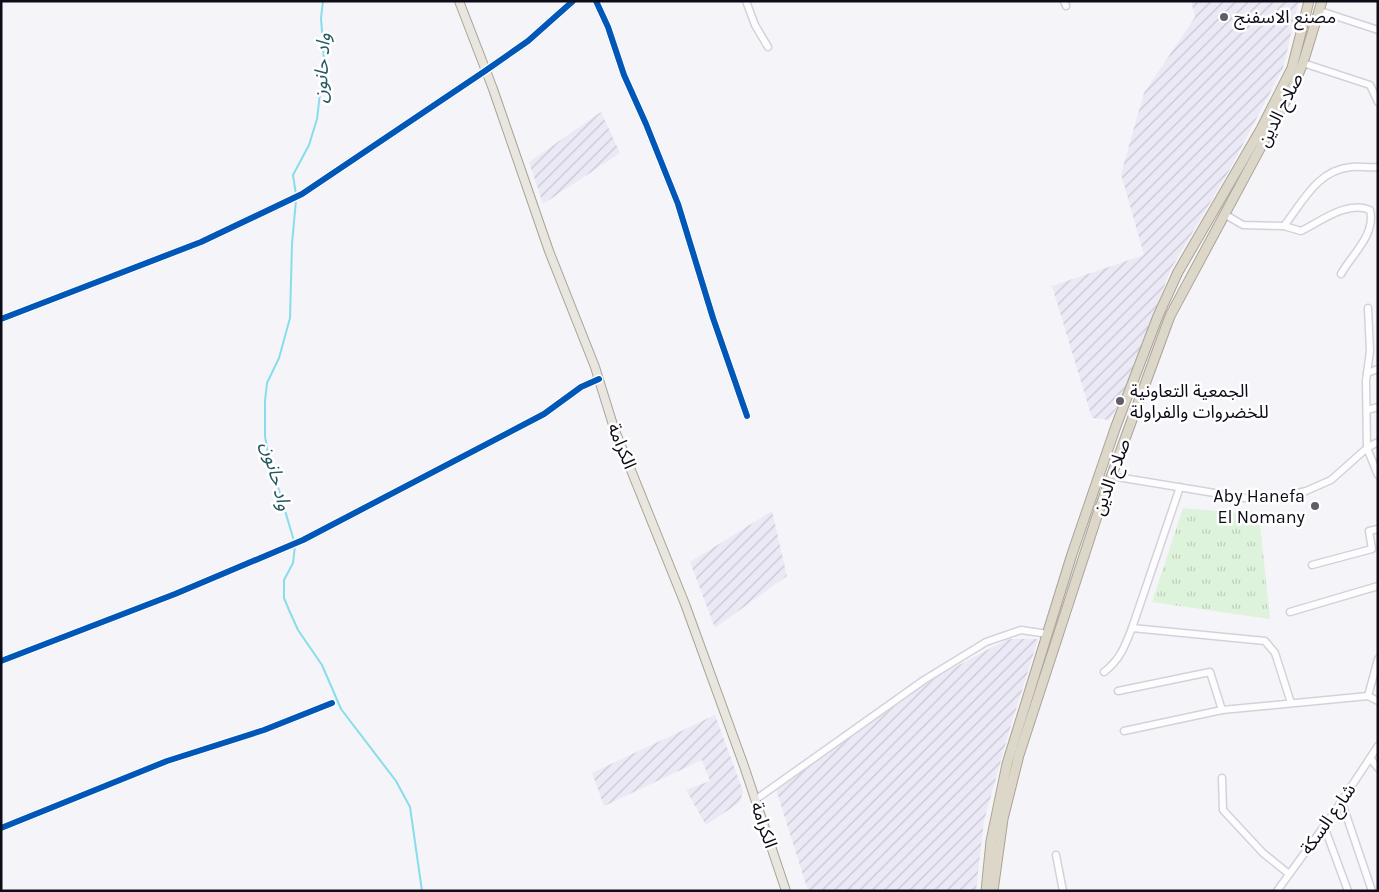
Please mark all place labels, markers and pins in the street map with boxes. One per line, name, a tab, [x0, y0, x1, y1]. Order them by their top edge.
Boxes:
place label: مصنع الاسفنج	[1234, 6, 1336, 31]
marker: مصنع الاسفنج	[1218, 11, 1230, 23]
place label: الجمعية التعاونية للخضروات والفراولة	[1130, 380, 1269, 423]
marker: الجمعية التعاونية للخضروات والفراولة	[1114, 395, 1126, 407]
place label: Aby Hanefa El Nomany	[1213, 485, 1306, 528]
marker: Aby Hanefa El Nomany	[1309, 500, 1321, 512]

